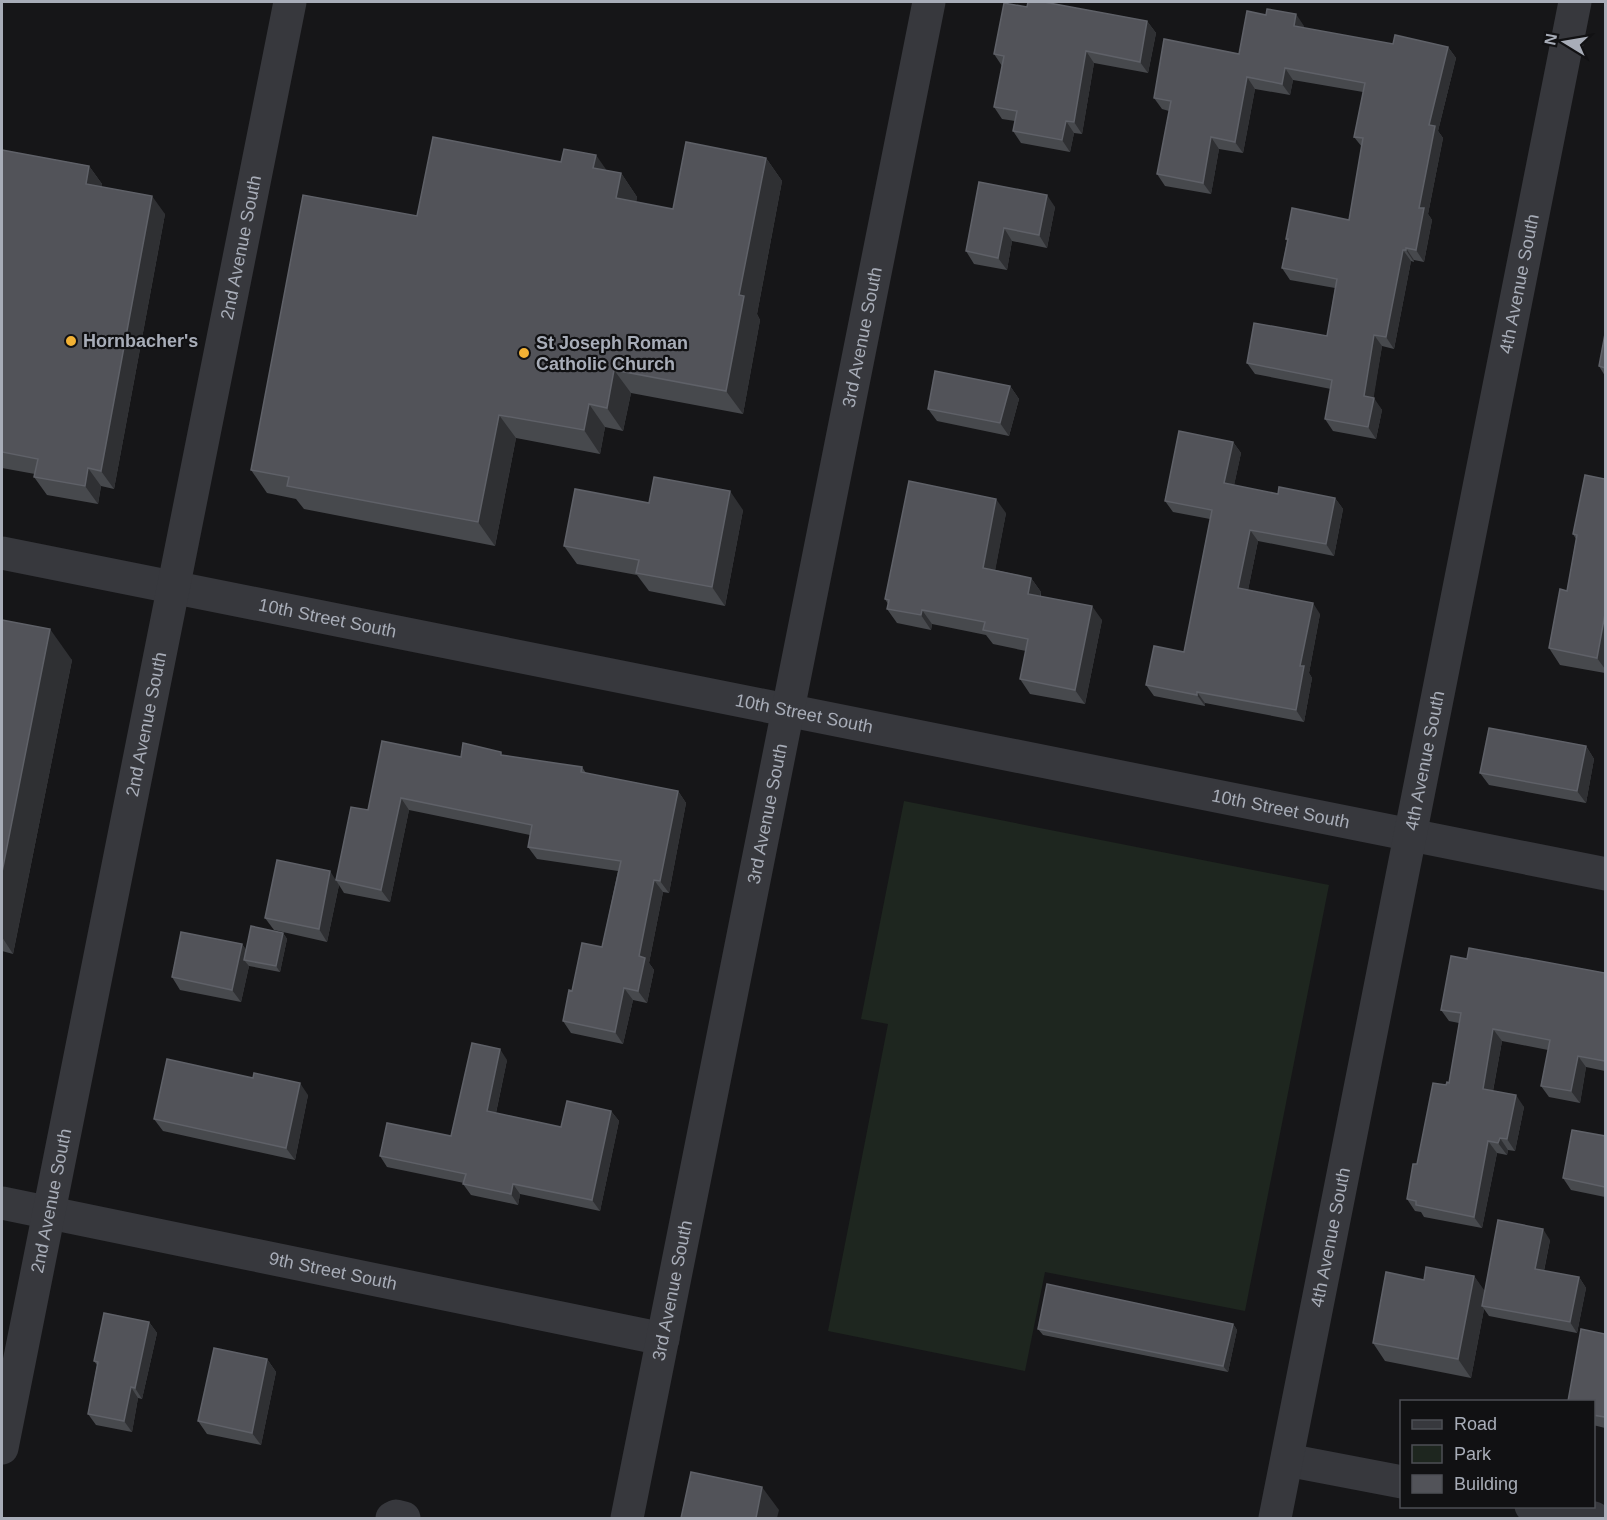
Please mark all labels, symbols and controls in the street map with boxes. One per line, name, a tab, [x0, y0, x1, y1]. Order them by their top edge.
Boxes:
north arrow	[1535, 12, 1595, 72]
text: N	[1541, 32, 1560, 47]
street label: 2nd Avenue South	[217, 174, 265, 322]
street label: 4th Avenue South	[1496, 212, 1543, 355]
street label: 3rd Avenue South	[838, 265, 886, 409]
place label: Hornbacher's	[83, 331, 198, 351]
place label: St Joseph Roman Catholic Church	[536, 333, 688, 374]
marker: Hornbacher's	[64, 334, 78, 348]
marker: St Joseph Roman Catholic Church	[517, 346, 531, 360]
street label: 10th Street South	[257, 595, 398, 642]
street label: 2nd Avenue South	[122, 650, 170, 798]
street label: 4th Avenue South	[1401, 689, 1448, 832]
street label: 10th Street South	[733, 690, 875, 737]
street label: 3rd Avenue South	[744, 742, 791, 886]
street label: 10th Street South	[1210, 785, 1351, 832]
street label: 2nd Avenue South	[27, 1127, 75, 1275]
street label: 4th Avenue South	[1307, 1166, 1354, 1309]
street label: 3rd Avenue South	[649, 1218, 696, 1362]
street label: 9th Street South	[267, 1248, 399, 1294]
legend	[1400, 1400, 1595, 1508]
text: Road	[1454, 1414, 1497, 1434]
text: Park	[1454, 1444, 1492, 1464]
text: Building	[1454, 1474, 1518, 1494]

